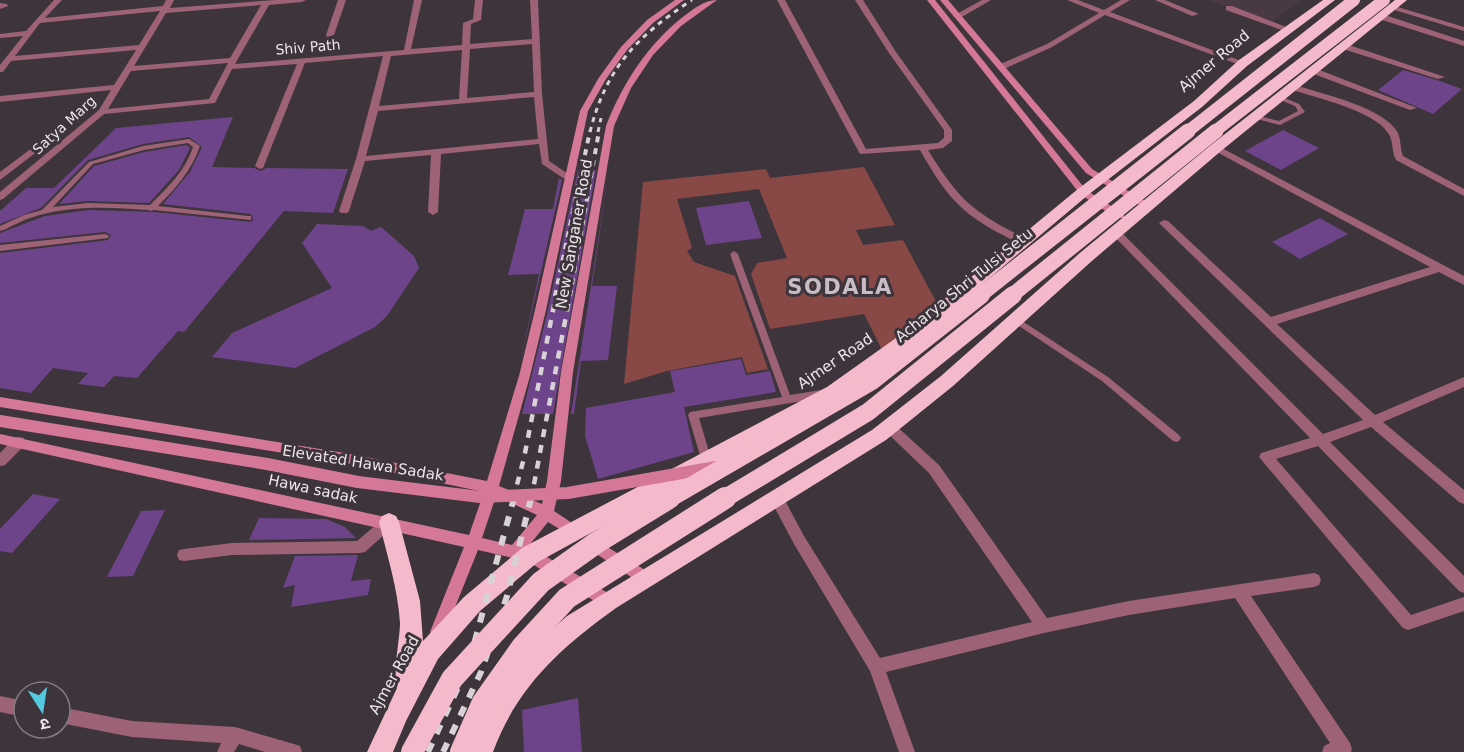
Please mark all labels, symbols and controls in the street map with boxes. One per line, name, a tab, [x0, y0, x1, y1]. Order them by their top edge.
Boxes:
street label: Ajmer Road	[1175, 26, 1253, 96]
street label: Shiv Path	[275, 36, 341, 58]
street label: Satya Marg	[29, 93, 99, 157]
street label: New Sanganer Road	[552, 158, 596, 310]
street label: Acharya Shri Tulsi Setu	[892, 224, 1036, 346]
district label: SODALA	[787, 275, 893, 299]
street label: Ajmer Road	[794, 329, 876, 393]
street label: Elevated Hawa Sadak	[281, 441, 445, 485]
street label: Hawa sadak	[267, 471, 360, 507]
street label: Ajmer Road	[365, 633, 423, 717]
north arrow	[12, 680, 72, 740]
text: उ	[38, 714, 52, 735]

